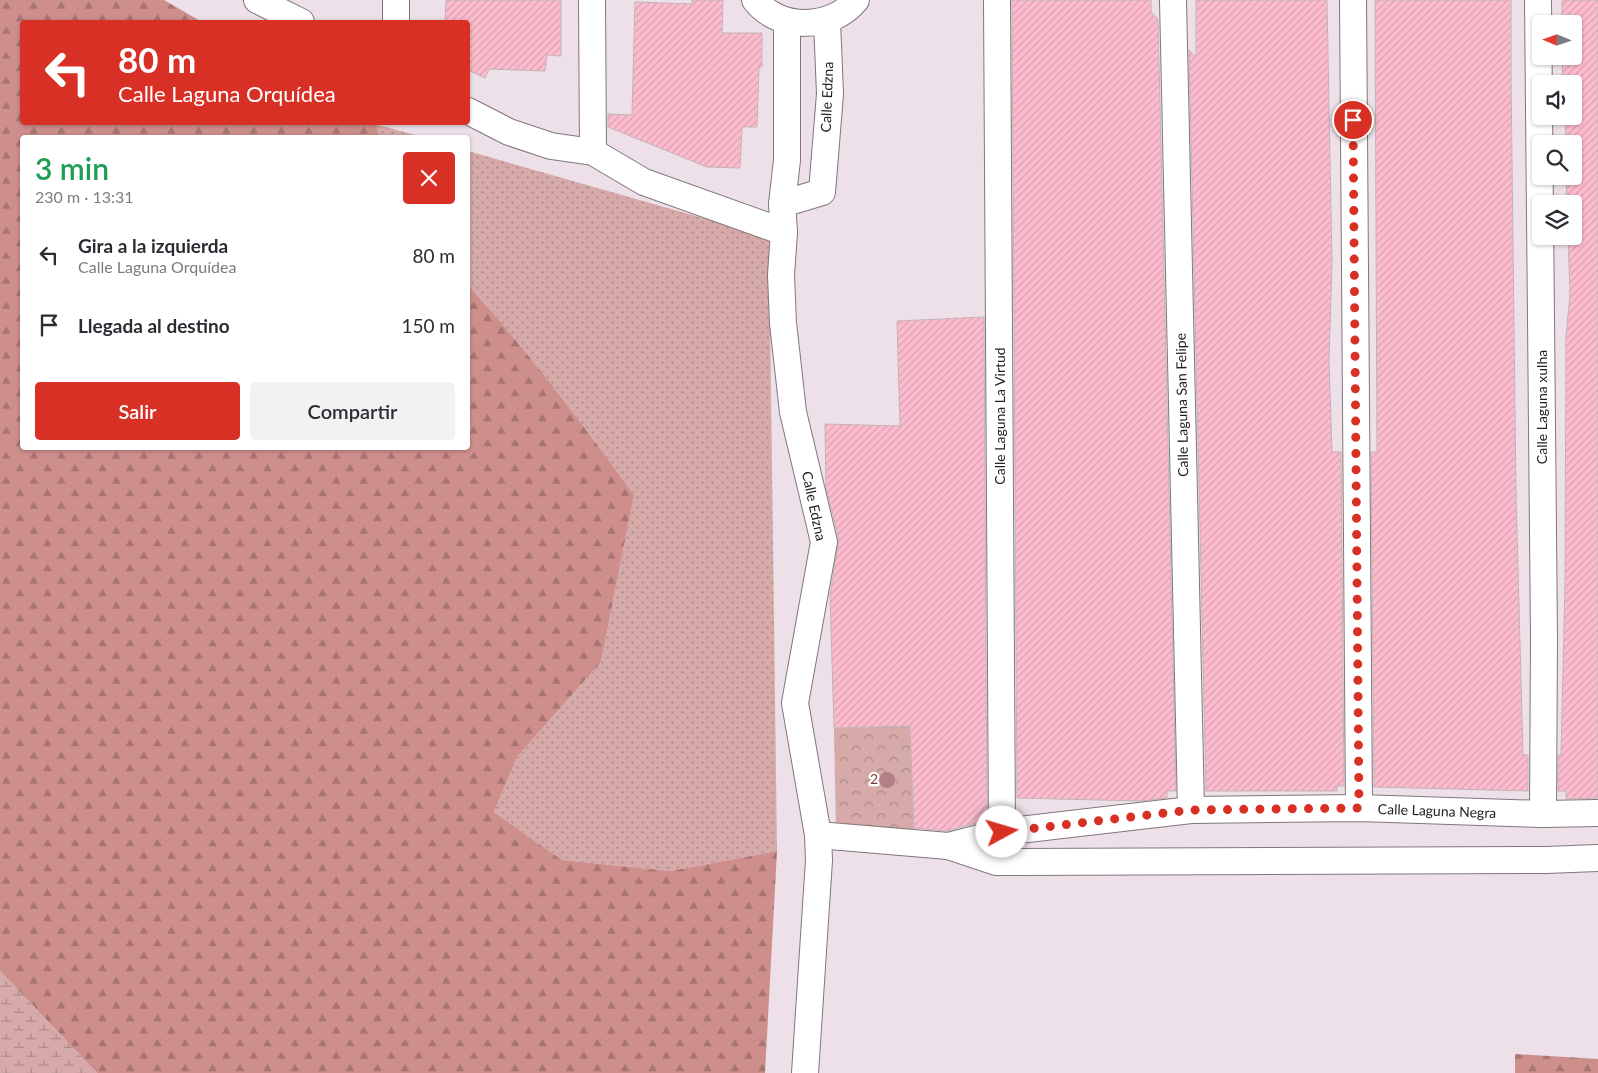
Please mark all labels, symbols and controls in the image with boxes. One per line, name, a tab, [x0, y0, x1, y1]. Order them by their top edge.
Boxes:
north arrow	[1532, 15, 1582, 65]
map controls	[1532, 15, 1582, 245]
text: 80 m	[118, 38, 196, 80]
icon: left	[35, 40, 100, 105]
street label: Calle Edzna	[817, 61, 836, 133]
button: sound	[1532, 75, 1582, 125]
text: Calle Laguna Orquídea	[118, 80, 336, 107]
pin	[1332, 99, 1374, 141]
icon: arrive	[1339, 106, 1367, 134]
button: search	[1532, 135, 1582, 185]
text: 3 min	[35, 150, 109, 186]
button: close	[403, 152, 455, 204]
text: 230 m · 13:31	[35, 187, 134, 206]
button: layers	[1532, 195, 1582, 245]
text: Gira a la izquierda	[78, 234, 228, 257]
icon: left	[35, 241, 63, 269]
text: 80 m	[412, 244, 455, 267]
text: Calle Laguna Orquídea	[78, 257, 236, 276]
icon: arrive	[35, 311, 63, 339]
text: Llegada al destino	[78, 314, 230, 337]
text: 150 m	[401, 314, 455, 337]
street label: Calle Laguna San Felipe	[1172, 333, 1191, 477]
street label: Calle Laguna La Virtud	[991, 347, 1008, 485]
street label: Calle Laguna xulha	[1533, 350, 1550, 464]
button: Salir	[35, 382, 240, 440]
button: Compartir	[250, 382, 455, 440]
street label: Calle Edzna	[799, 470, 830, 542]
park label: 2	[870, 770, 878, 787]
street label: Calle Laguna Negra	[1377, 800, 1497, 821]
position arrow	[975, 805, 1027, 857]

